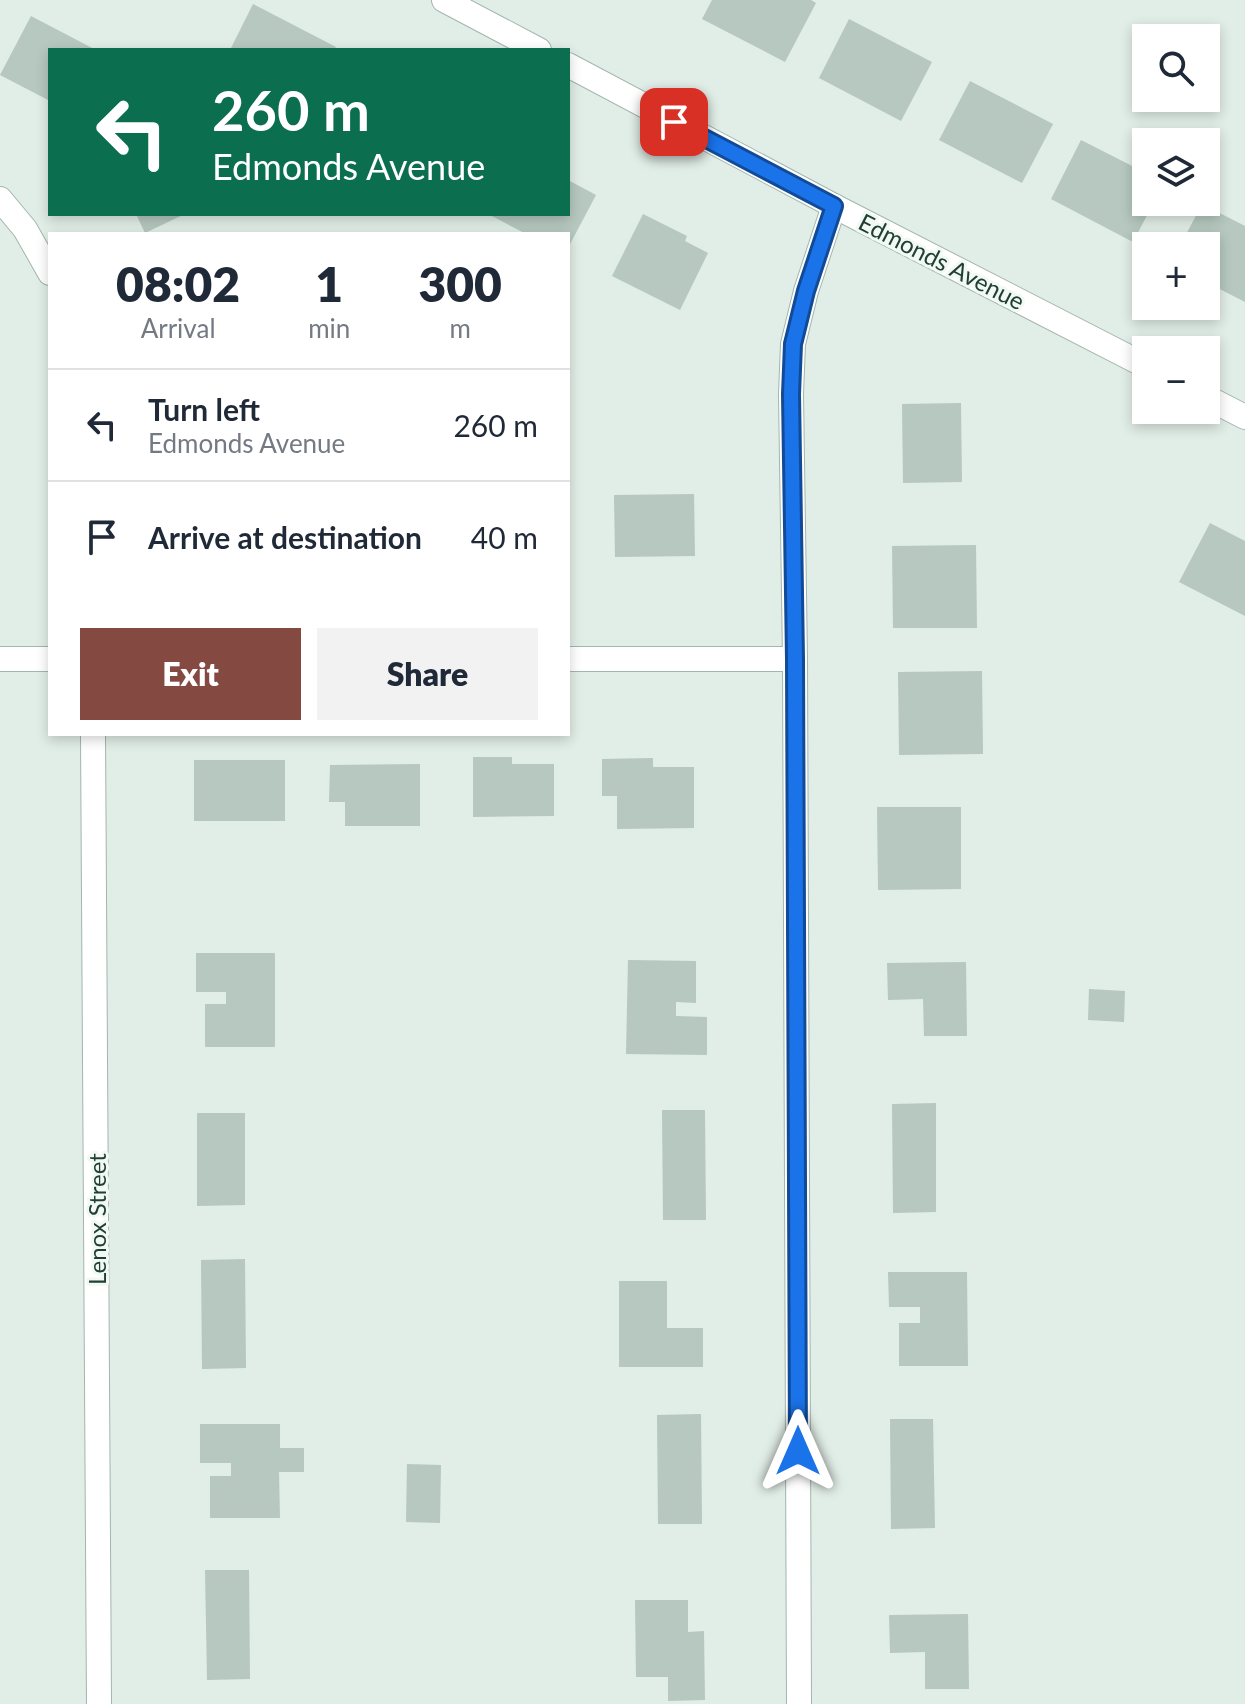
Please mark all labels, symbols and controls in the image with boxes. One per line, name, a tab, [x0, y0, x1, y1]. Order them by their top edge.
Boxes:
map controls	[1132, 24, 1220, 424]
button: search	[1132, 24, 1220, 112]
text: 260 m	[212, 76, 370, 143]
icon: left	[80, 80, 184, 184]
pin	[640, 88, 708, 156]
icon: arrive	[652, 100, 696, 144]
button: layers	[1132, 128, 1220, 216]
text: Edmonds Avenue	[212, 144, 485, 188]
street label: Edmonds Avenue	[854, 207, 1030, 315]
button: +	[1132, 232, 1220, 320]
text: 08:02	[116, 255, 240, 312]
text: 1	[315, 255, 343, 312]
text: 300	[418, 255, 502, 312]
text: Arrival	[141, 312, 216, 344]
text: min	[308, 312, 350, 344]
text: m	[449, 312, 471, 344]
button: −	[1132, 336, 1220, 424]
text: Turn left	[148, 391, 260, 427]
icon: left	[80, 403, 124, 447]
text: 260 m	[453, 407, 538, 443]
text: Edmonds Avenue	[148, 427, 345, 459]
icon: arrive	[80, 515, 124, 559]
text: Arrive at destination	[148, 519, 422, 555]
text: 40 m	[471, 519, 538, 555]
button: Exit	[80, 628, 301, 720]
button: Share	[317, 628, 538, 720]
street label: Lenox Street	[82, 1153, 111, 1285]
position arrow	[756, 1409, 840, 1493]

